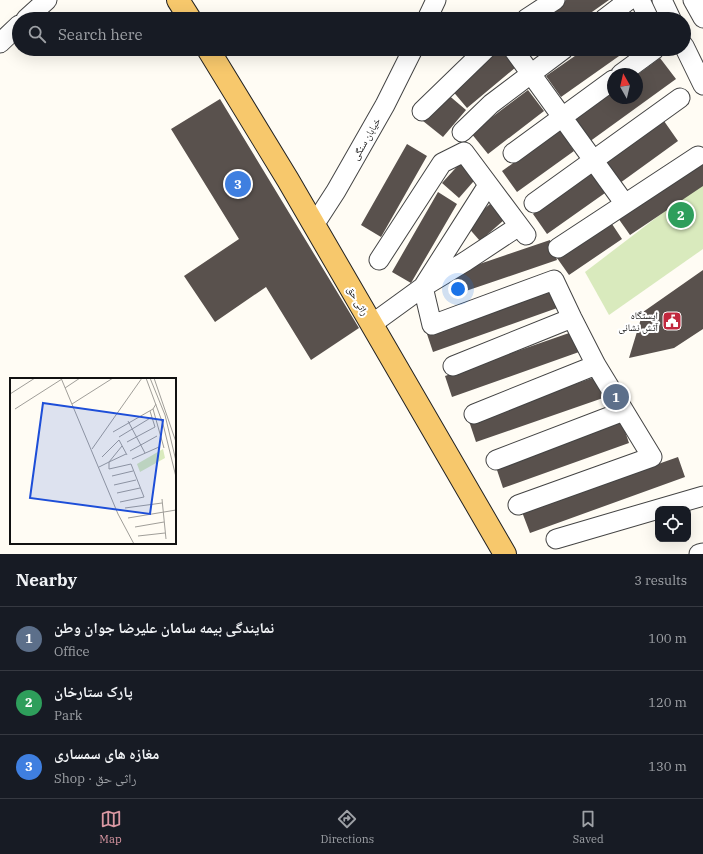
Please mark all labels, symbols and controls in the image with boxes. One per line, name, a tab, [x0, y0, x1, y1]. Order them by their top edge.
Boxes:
search box	[12, 12, 691, 56]
icon: search	[26, 23, 48, 45]
text: Search here	[58, 25, 143, 44]
north arrow	[607, 68, 643, 104]
street label: خیابان سنگی	[349, 115, 384, 163]
pin: 3	[225, 169, 251, 199]
pin: 2	[668, 200, 694, 230]
your location	[448, 279, 468, 299]
street label: راثی حق	[344, 284, 372, 318]
place label: ایستگاه آتش نشانی	[618, 309, 658, 334]
public building icon: ایستگاه آتش نشانی	[661, 310, 683, 332]
inset map	[10, 378, 176, 544]
pin: 1	[603, 382, 629, 412]
map controls	[655, 506, 691, 542]
button: locate	[655, 506, 691, 542]
text: Nearby	[16, 569, 77, 591]
text: 3 results	[634, 572, 687, 589]
text: نمایندگی بیمه سامان علیرضا جوان وطن	[54, 618, 274, 637]
text: 1	[25, 630, 33, 647]
text: 100 m	[648, 630, 687, 647]
text: Office	[54, 643, 90, 660]
text: پارک ستارخان	[54, 682, 133, 701]
text: 2	[25, 694, 33, 711]
text: 120 m	[648, 694, 687, 711]
text: Park	[54, 707, 82, 724]
text: مغازه های سمساری	[54, 744, 159, 763]
text: 3	[25, 758, 33, 775]
text: 130 m	[648, 758, 687, 775]
text: Shop · راثی حق	[54, 770, 136, 787]
tab: Map	[99, 808, 122, 846]
tab: Directions	[320, 808, 374, 846]
tab: Saved	[573, 808, 604, 846]

